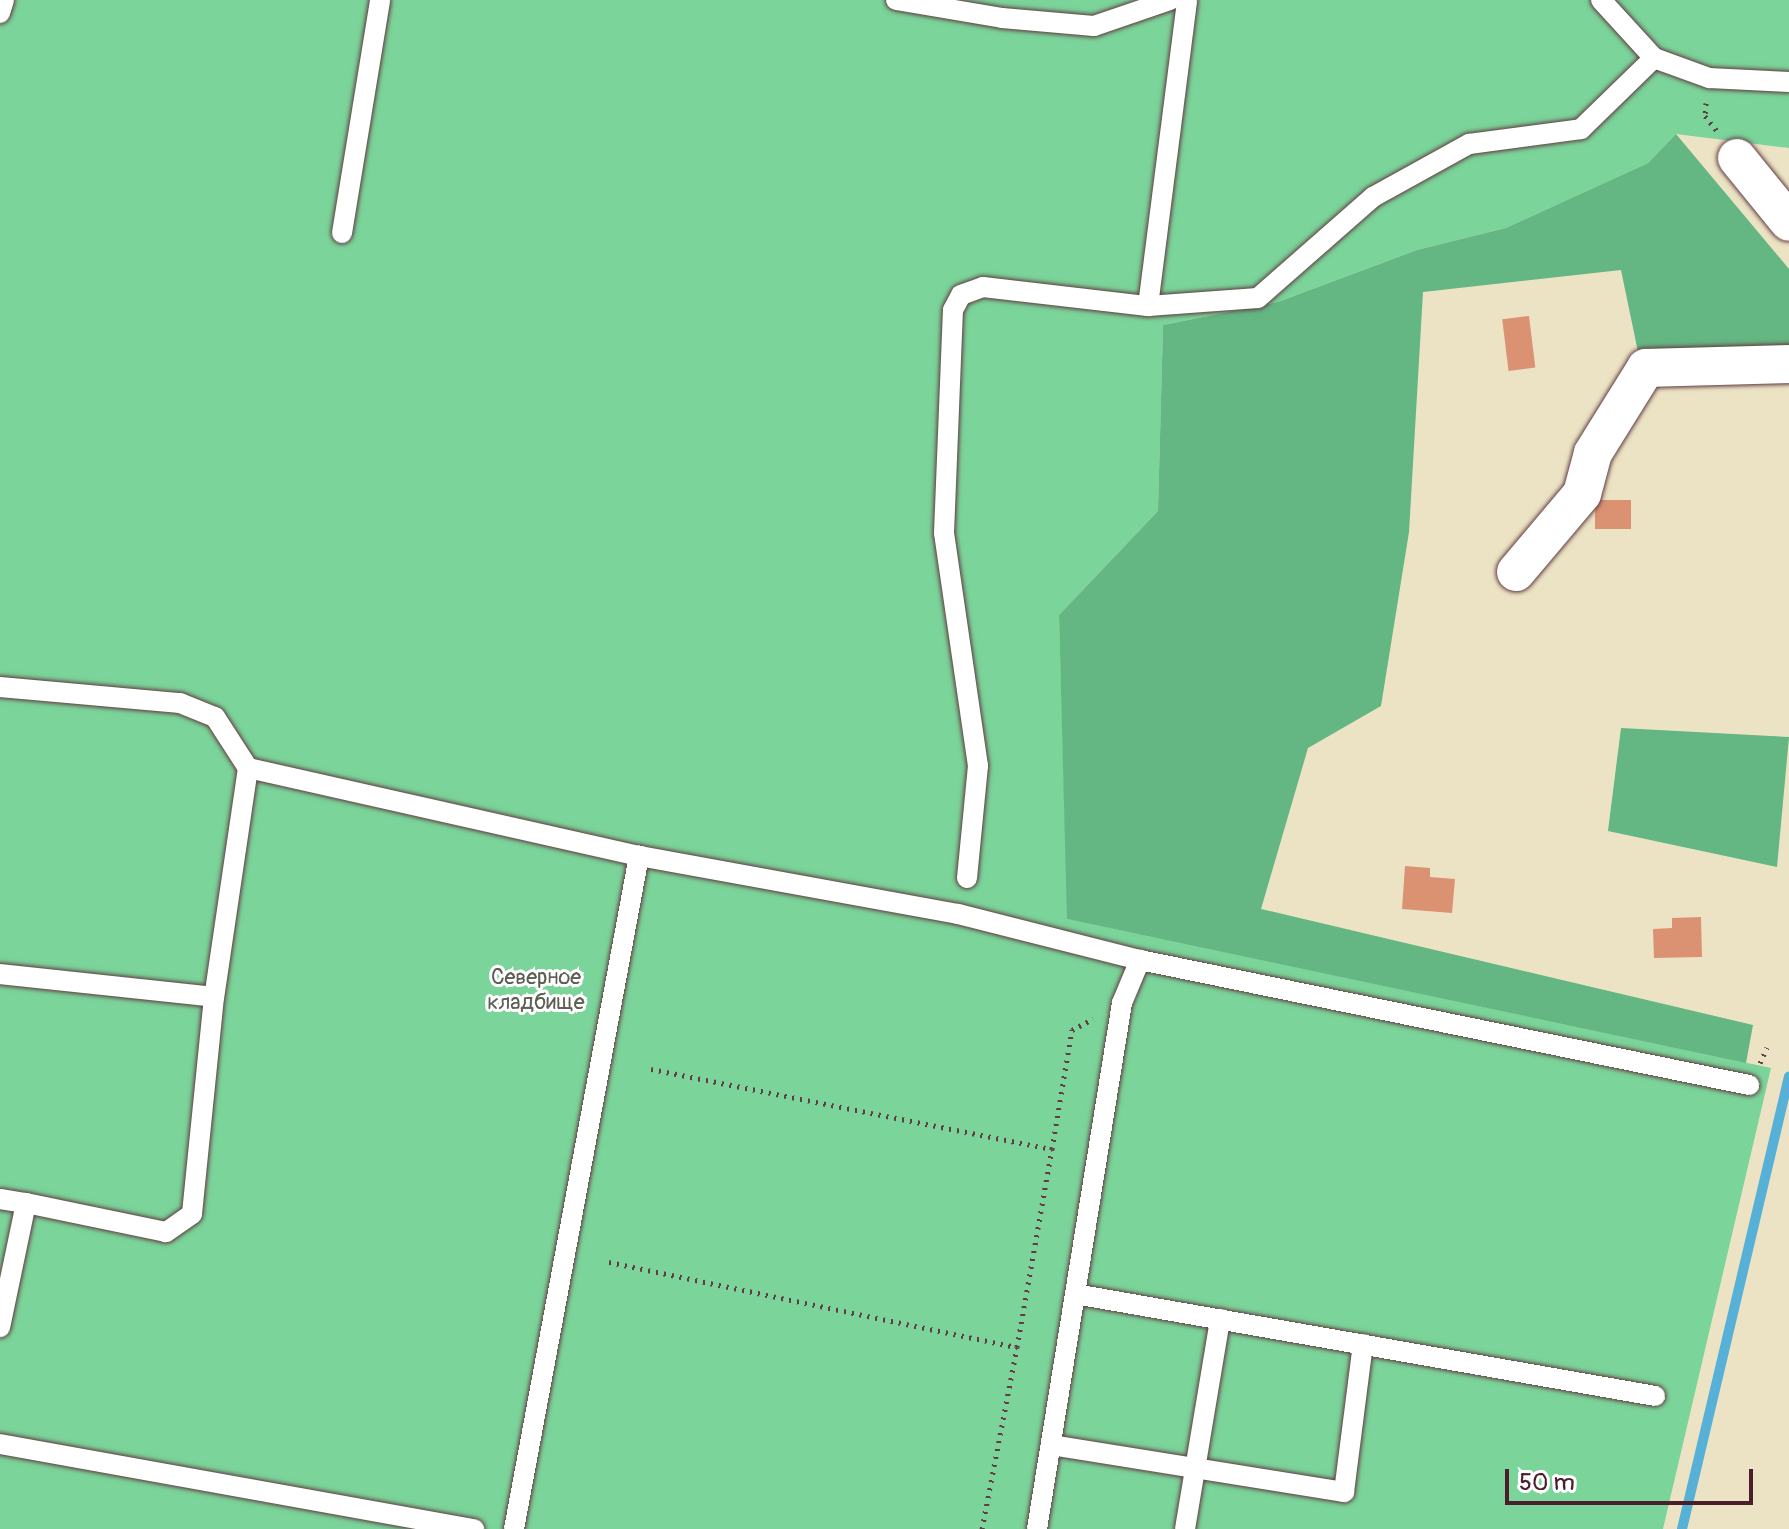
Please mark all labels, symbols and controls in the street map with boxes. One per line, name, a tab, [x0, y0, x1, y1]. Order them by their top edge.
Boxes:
park label: Северное кладбище	[487, 964, 585, 1016]
scale bar	[1509, 1453, 1757, 1503]
text: 50 m	[1519, 1468, 1575, 1497]

